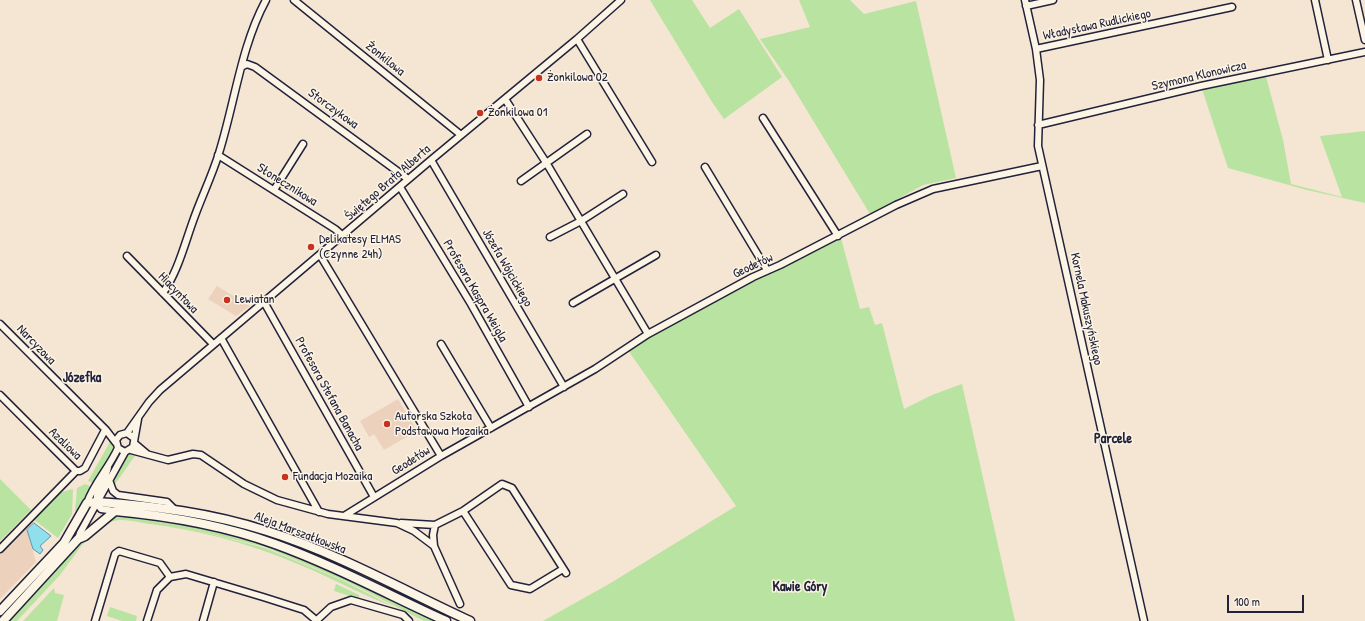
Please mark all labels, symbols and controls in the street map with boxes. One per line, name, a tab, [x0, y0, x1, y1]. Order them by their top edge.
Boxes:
street label: Władysława Rudlickiego	[1042, 6, 1152, 44]
street label: Żonkilowa	[362, 39, 408, 79]
street label: Szymona Klonowicza	[1150, 58, 1248, 94]
place label: Żonkilowa 02	[547, 70, 608, 86]
marker: Żonkilowa 02	[534, 73, 544, 83]
street label: Storczykowa	[305, 85, 361, 133]
place label: Żonkilowa 01	[488, 105, 547, 121]
marker: Żonkilowa 01	[475, 108, 485, 118]
street label: Świętego Brata Alberta	[342, 142, 434, 224]
street label: Słonecznikowa	[254, 160, 320, 210]
street label: Józefa Wójcickiego	[478, 226, 536, 310]
place label: Delikatesy ELMAS (Czynne 24h)	[319, 232, 401, 263]
street label: Profesora Kaspra Weigla	[439, 237, 511, 345]
marker: Delikatesy ELMAS (Czynne 24h)	[306, 242, 316, 252]
street label: Geodetów	[730, 250, 776, 282]
street label: Kornela Makuszyńskiego	[1066, 251, 1106, 367]
street label: Hiacyntowa	[155, 269, 201, 317]
place label: Lewiatan	[235, 292, 274, 308]
marker: Lewiatan	[222, 295, 232, 305]
street label: Narcyzowa	[13, 322, 59, 368]
street label: Profesora Stefana Banacha	[291, 335, 367, 453]
district label: Józefka	[63, 370, 101, 386]
place label: Autorska Szkoła Podstawowa Mozaika	[395, 409, 489, 440]
marker: Autorska Szkoła Podstawowa Mozaika	[382, 419, 392, 429]
street label: Azaliowa	[45, 425, 85, 463]
district label: Parcele	[1094, 431, 1132, 447]
street label: Geodetów	[389, 443, 433, 479]
place label: Fundacja Mozaika	[293, 469, 372, 485]
marker: Fundacja Mozaika	[280, 472, 290, 482]
street label: Aleja Marszałkowska	[252, 508, 348, 558]
district label: Kawie Góry	[773, 579, 827, 595]
scale bar	[1229, 587, 1306, 613]
text: 100 m	[1234, 593, 1260, 610]

